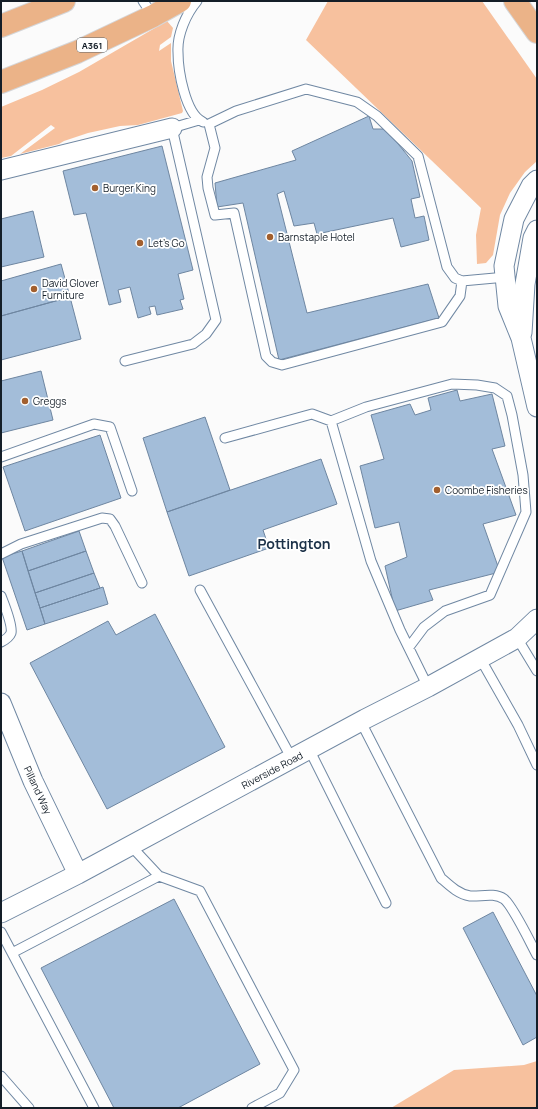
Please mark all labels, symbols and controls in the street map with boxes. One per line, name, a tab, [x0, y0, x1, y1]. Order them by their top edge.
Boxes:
road number: A361	[77, 38, 107, 52]
place label: Burger King	[103, 181, 156, 195]
marker: Burger King	[90, 183, 100, 193]
place label: Barnstaple Hotel	[278, 230, 355, 244]
marker: Barnstaple Hotel	[265, 232, 275, 242]
place label: Let's Go	[148, 236, 185, 250]
marker: Let's Go	[135, 238, 145, 248]
place label: David Glover Furniture	[42, 276, 99, 302]
marker: David Glover Furniture	[29, 284, 39, 294]
place label: Greggs	[33, 394, 67, 408]
marker: Greggs	[20, 396, 30, 406]
place label: Coombe Fisheries	[445, 483, 528, 497]
marker: Coombe Fisheries	[432, 485, 442, 495]
district label: Pottington	[257, 534, 331, 553]
street label: Riverside Road	[239, 748, 305, 792]
street label: Pilland Way	[21, 764, 56, 817]

